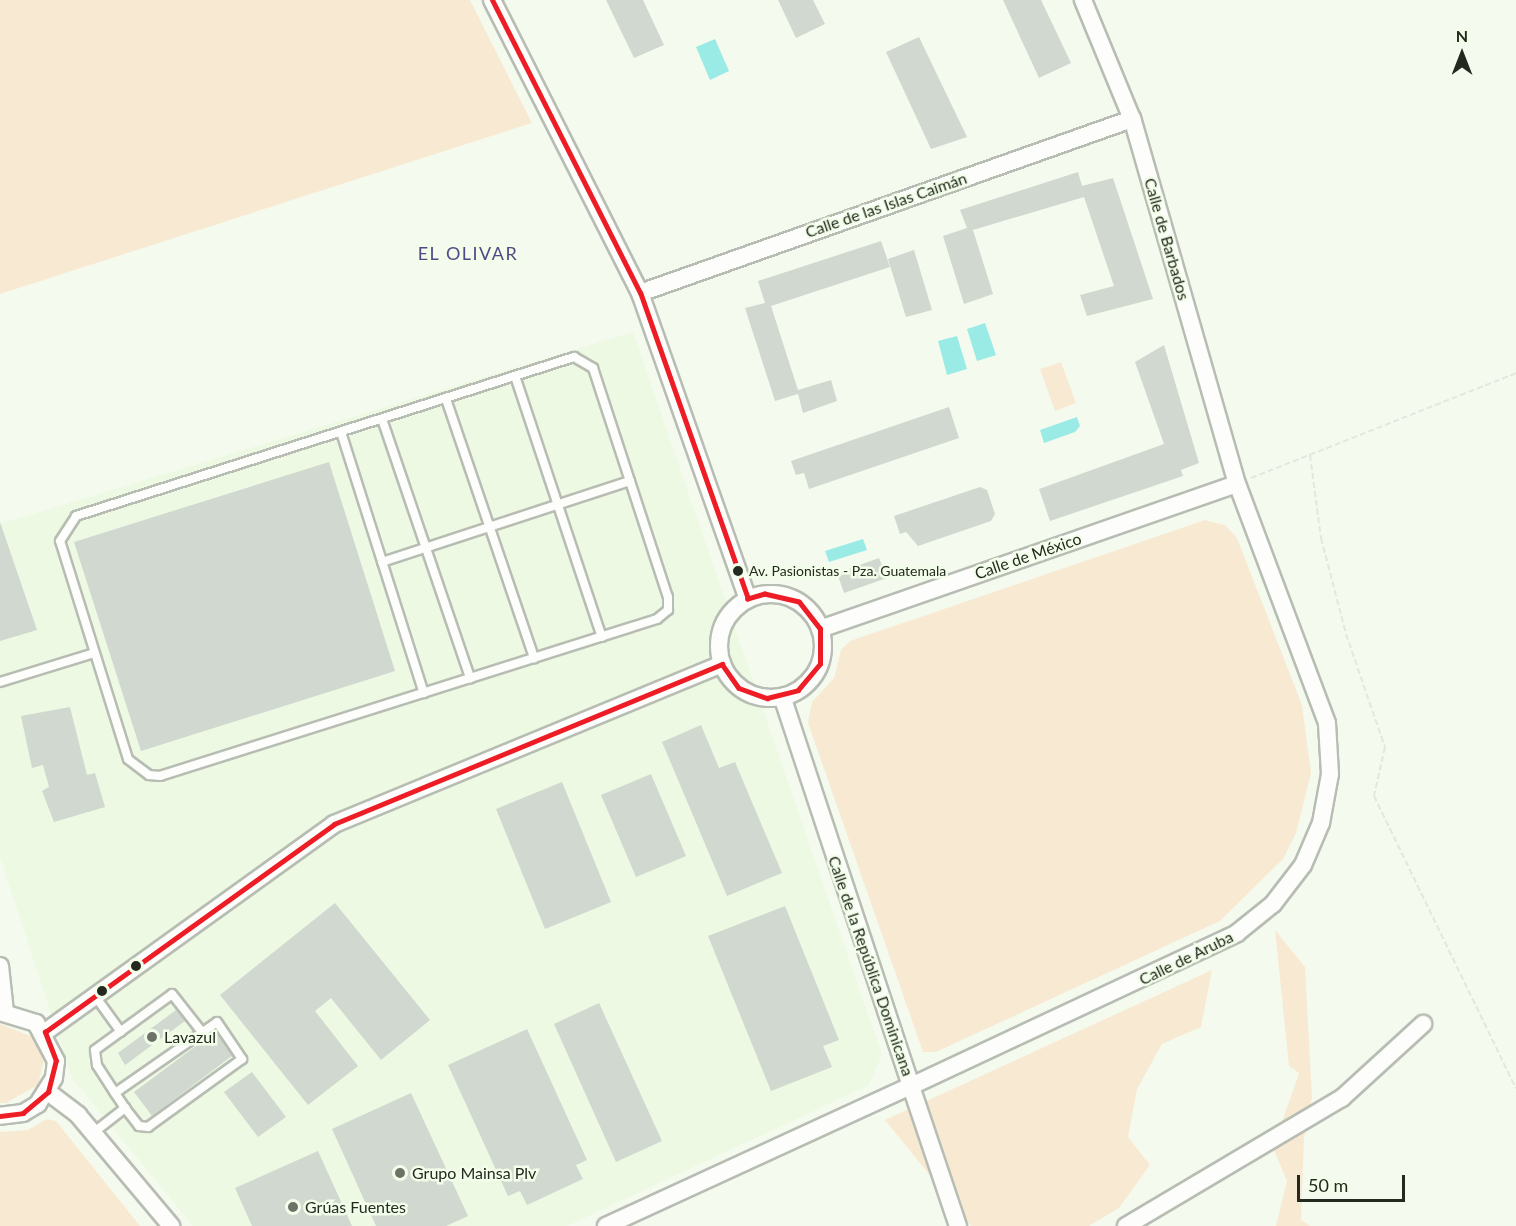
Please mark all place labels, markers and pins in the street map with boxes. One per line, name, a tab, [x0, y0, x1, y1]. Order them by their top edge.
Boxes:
place label: Av. Pasionistas - Pza. Guatemala	[749, 563, 946, 579]
marker: Av. Pasionistas - Pza. Guatemala	[732, 565, 744, 577]
unlabelled marker	[130, 960, 142, 972]
unlabelled marker	[96, 985, 108, 997]
place label: Lavazul	[164, 1027, 216, 1047]
marker: Lavazul	[145, 1030, 159, 1044]
place label: Grupo Mainsa Plv	[412, 1163, 536, 1183]
marker: Grupo Mainsa Plv	[393, 1166, 407, 1180]
place label: Grúas Fuentes	[305, 1197, 406, 1217]
marker: Grúas Fuentes	[286, 1200, 300, 1214]

